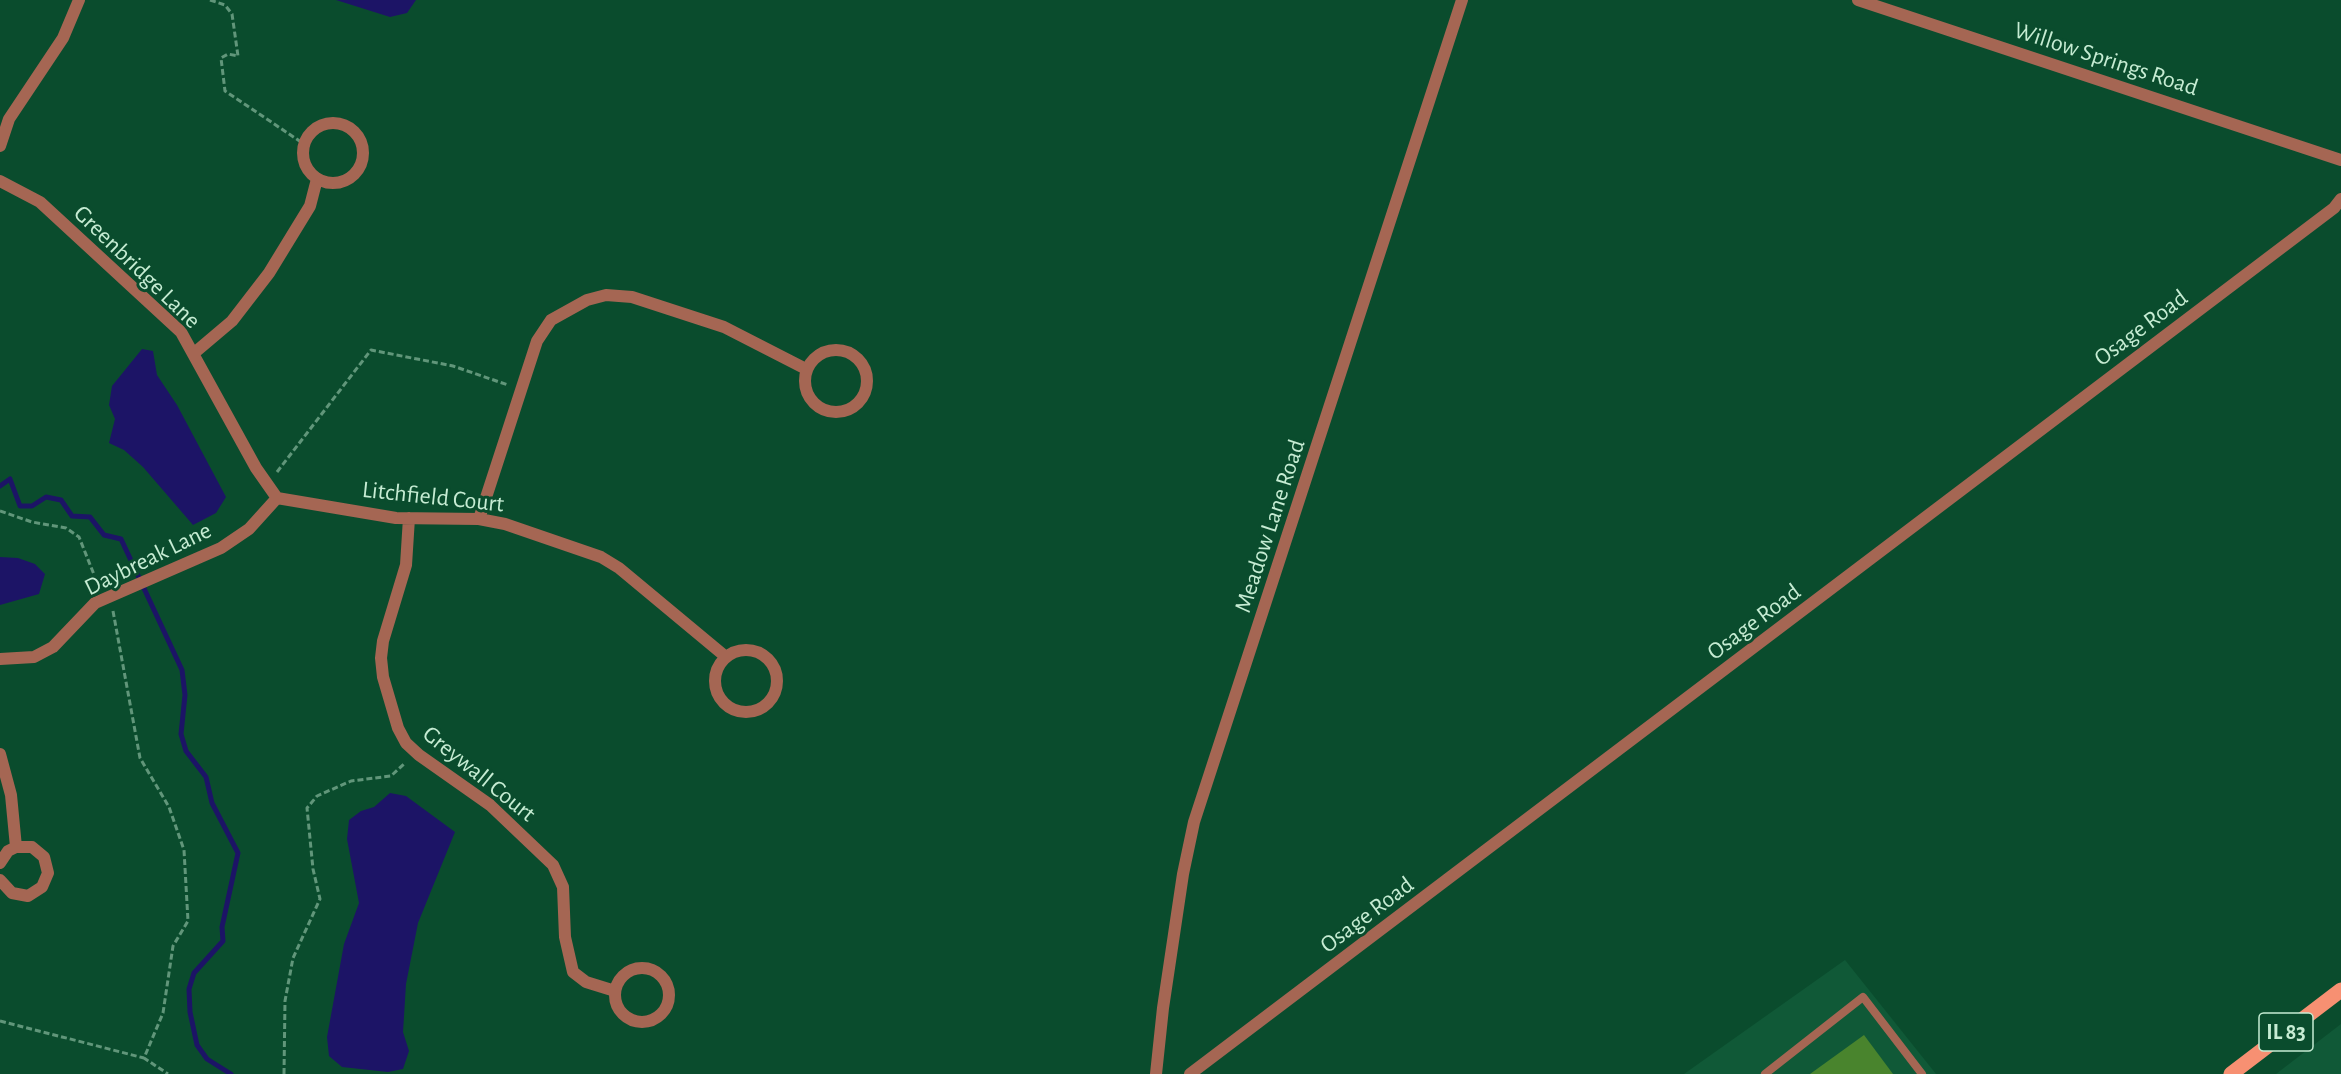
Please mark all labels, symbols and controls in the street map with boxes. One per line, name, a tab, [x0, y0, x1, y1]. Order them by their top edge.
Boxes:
street label: Willow Springs Road	[2010, 16, 2202, 102]
street label: Greenbridge Lane	[68, 199, 206, 335]
street label: Osage Road	[2089, 284, 2193, 372]
street label: Meadow Lane Road	[1228, 436, 1312, 616]
street label: Litchfield Court	[361, 475, 505, 519]
street label: Daybreak Lane	[80, 516, 216, 602]
street label: Osage Road	[1702, 578, 1806, 666]
street label: Greywall Court	[417, 720, 541, 828]
street label: Osage Road	[1315, 871, 1419, 959]
road number: IL 83	[2259, 1013, 2313, 1051]

